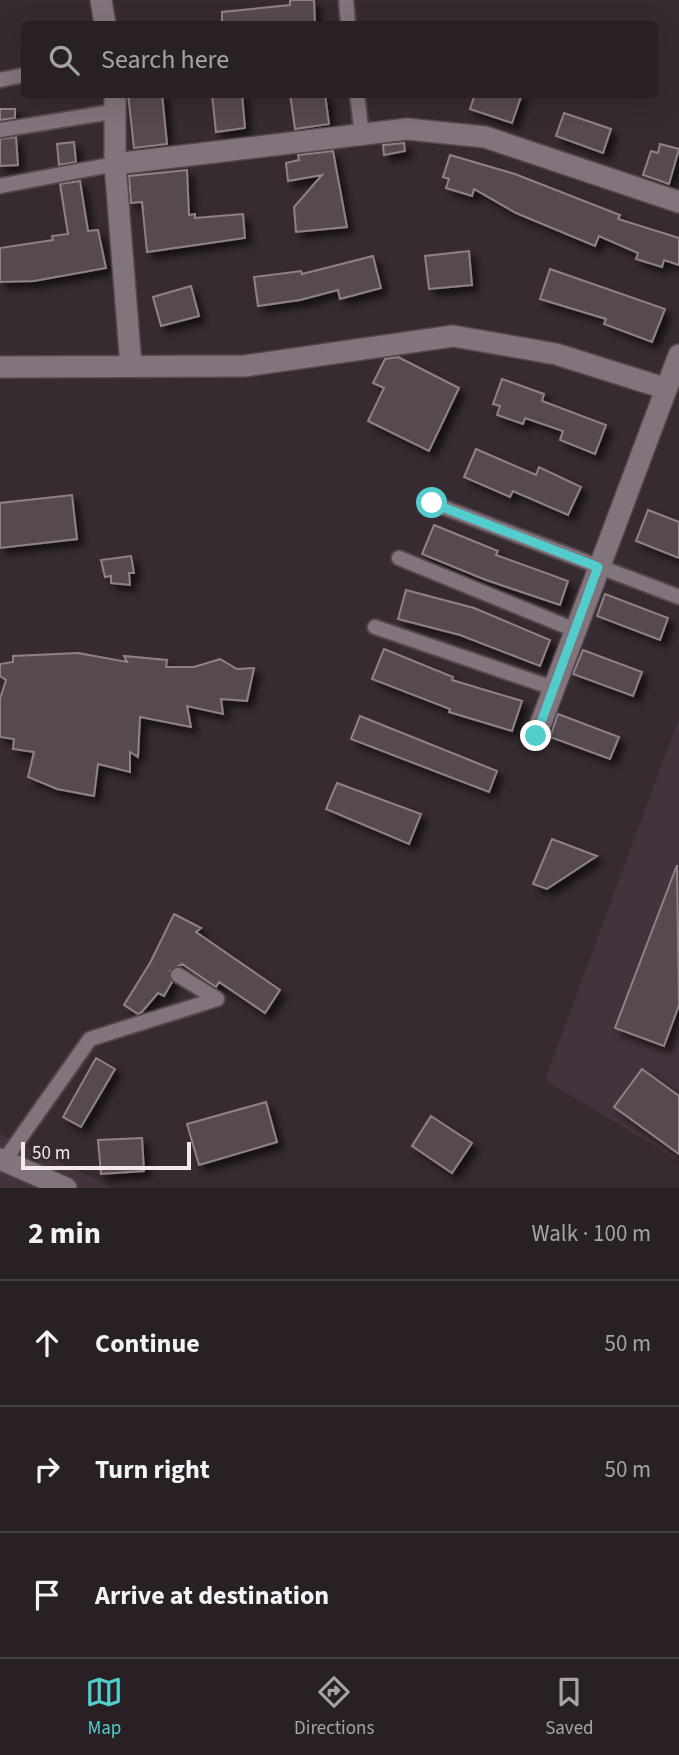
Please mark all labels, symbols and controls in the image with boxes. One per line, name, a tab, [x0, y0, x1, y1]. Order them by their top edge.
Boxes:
search box	[21, 21, 658, 98]
icon: search	[45, 41, 83, 79]
text: Search here	[101, 41, 229, 78]
route start	[416, 487, 447, 518]
route end	[520, 720, 551, 751]
scale bar	[21, 1139, 191, 1171]
text: 50 m	[32, 1140, 70, 1167]
text: 2 min	[28, 1212, 101, 1255]
text: Walk · 100 m	[532, 1217, 651, 1250]
icon: ahead	[28, 1324, 66, 1362]
text: Continue	[95, 1325, 200, 1362]
text: 50 m	[604, 1327, 651, 1360]
icon: right	[28, 1450, 66, 1488]
text: Turn right	[95, 1451, 210, 1488]
text: 50 m	[604, 1453, 651, 1486]
icon: arrive	[28, 1576, 66, 1614]
text: Arrive at destination	[95, 1577, 329, 1614]
tab: Map	[85, 1673, 123, 1742]
tab: Directions	[294, 1673, 374, 1742]
tab: Saved	[545, 1673, 594, 1742]

